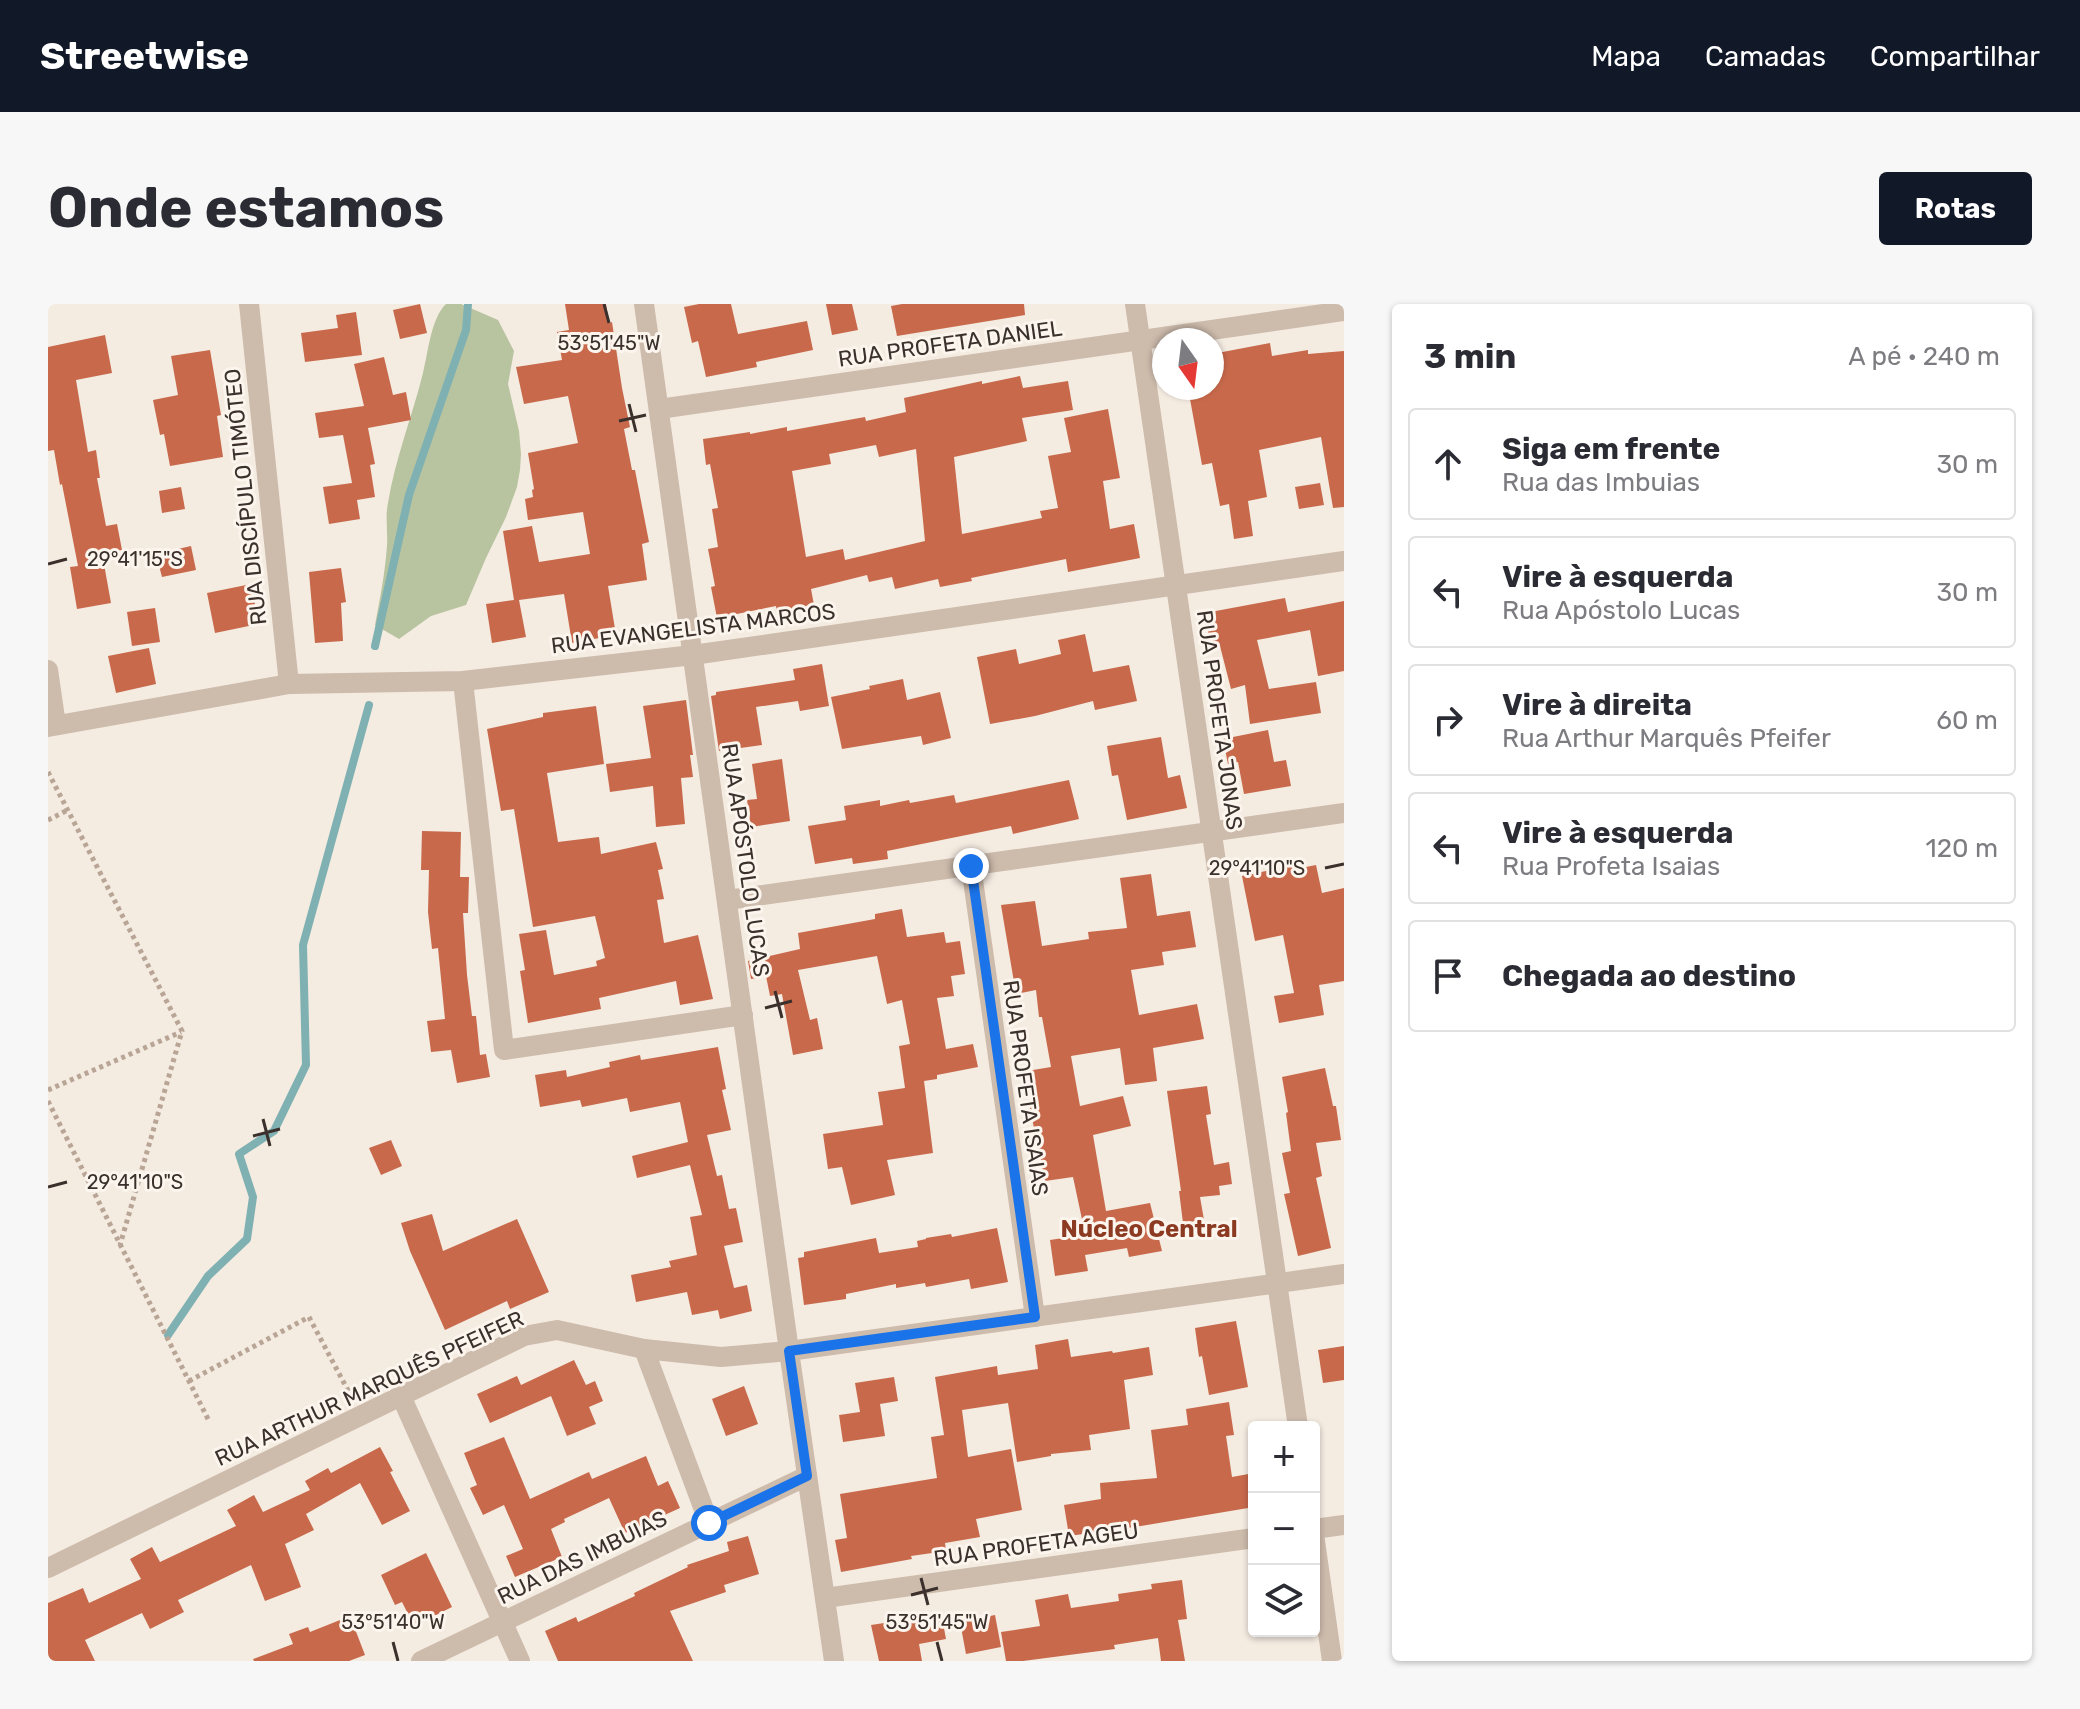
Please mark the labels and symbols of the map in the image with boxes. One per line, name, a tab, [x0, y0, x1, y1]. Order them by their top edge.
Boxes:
street label: RUA PROFETA DANIEL	[836, 314, 1064, 373]
north arrow	[1152, 328, 1224, 400]
text: 53°51'45"W	[558, 331, 660, 355]
street label: RUA DISCÍPULO TIMÓTEO	[219, 367, 272, 626]
text: 29°41'15"S	[87, 547, 183, 571]
street label: RUA EVANGELISTA MARCOS	[549, 598, 837, 659]
street label: RUA PROFETA JONAS	[1191, 608, 1248, 832]
street label: RUA APÓSTOLO LUCAS	[716, 742, 775, 979]
route end	[953, 848, 989, 884]
text: 29°41'10"S	[1209, 856, 1305, 880]
street label: RUA PROFETA ISAIAS	[997, 978, 1054, 1198]
text: 29°41'10"S	[87, 1170, 183, 1194]
district label: Núcleo Central	[1060, 1215, 1238, 1243]
street label: RUA ARTHUR MARQUÊS PFEIFER	[211, 1305, 528, 1472]
street label: RUA DAS IMBUIAS	[493, 1505, 671, 1610]
route start	[691, 1505, 727, 1541]
street label: RUA PROFETA AGEU	[932, 1517, 1140, 1572]
text: 53°51'40"W	[341, 1610, 445, 1634]
text: 53°51'45"W	[886, 1610, 988, 1634]

